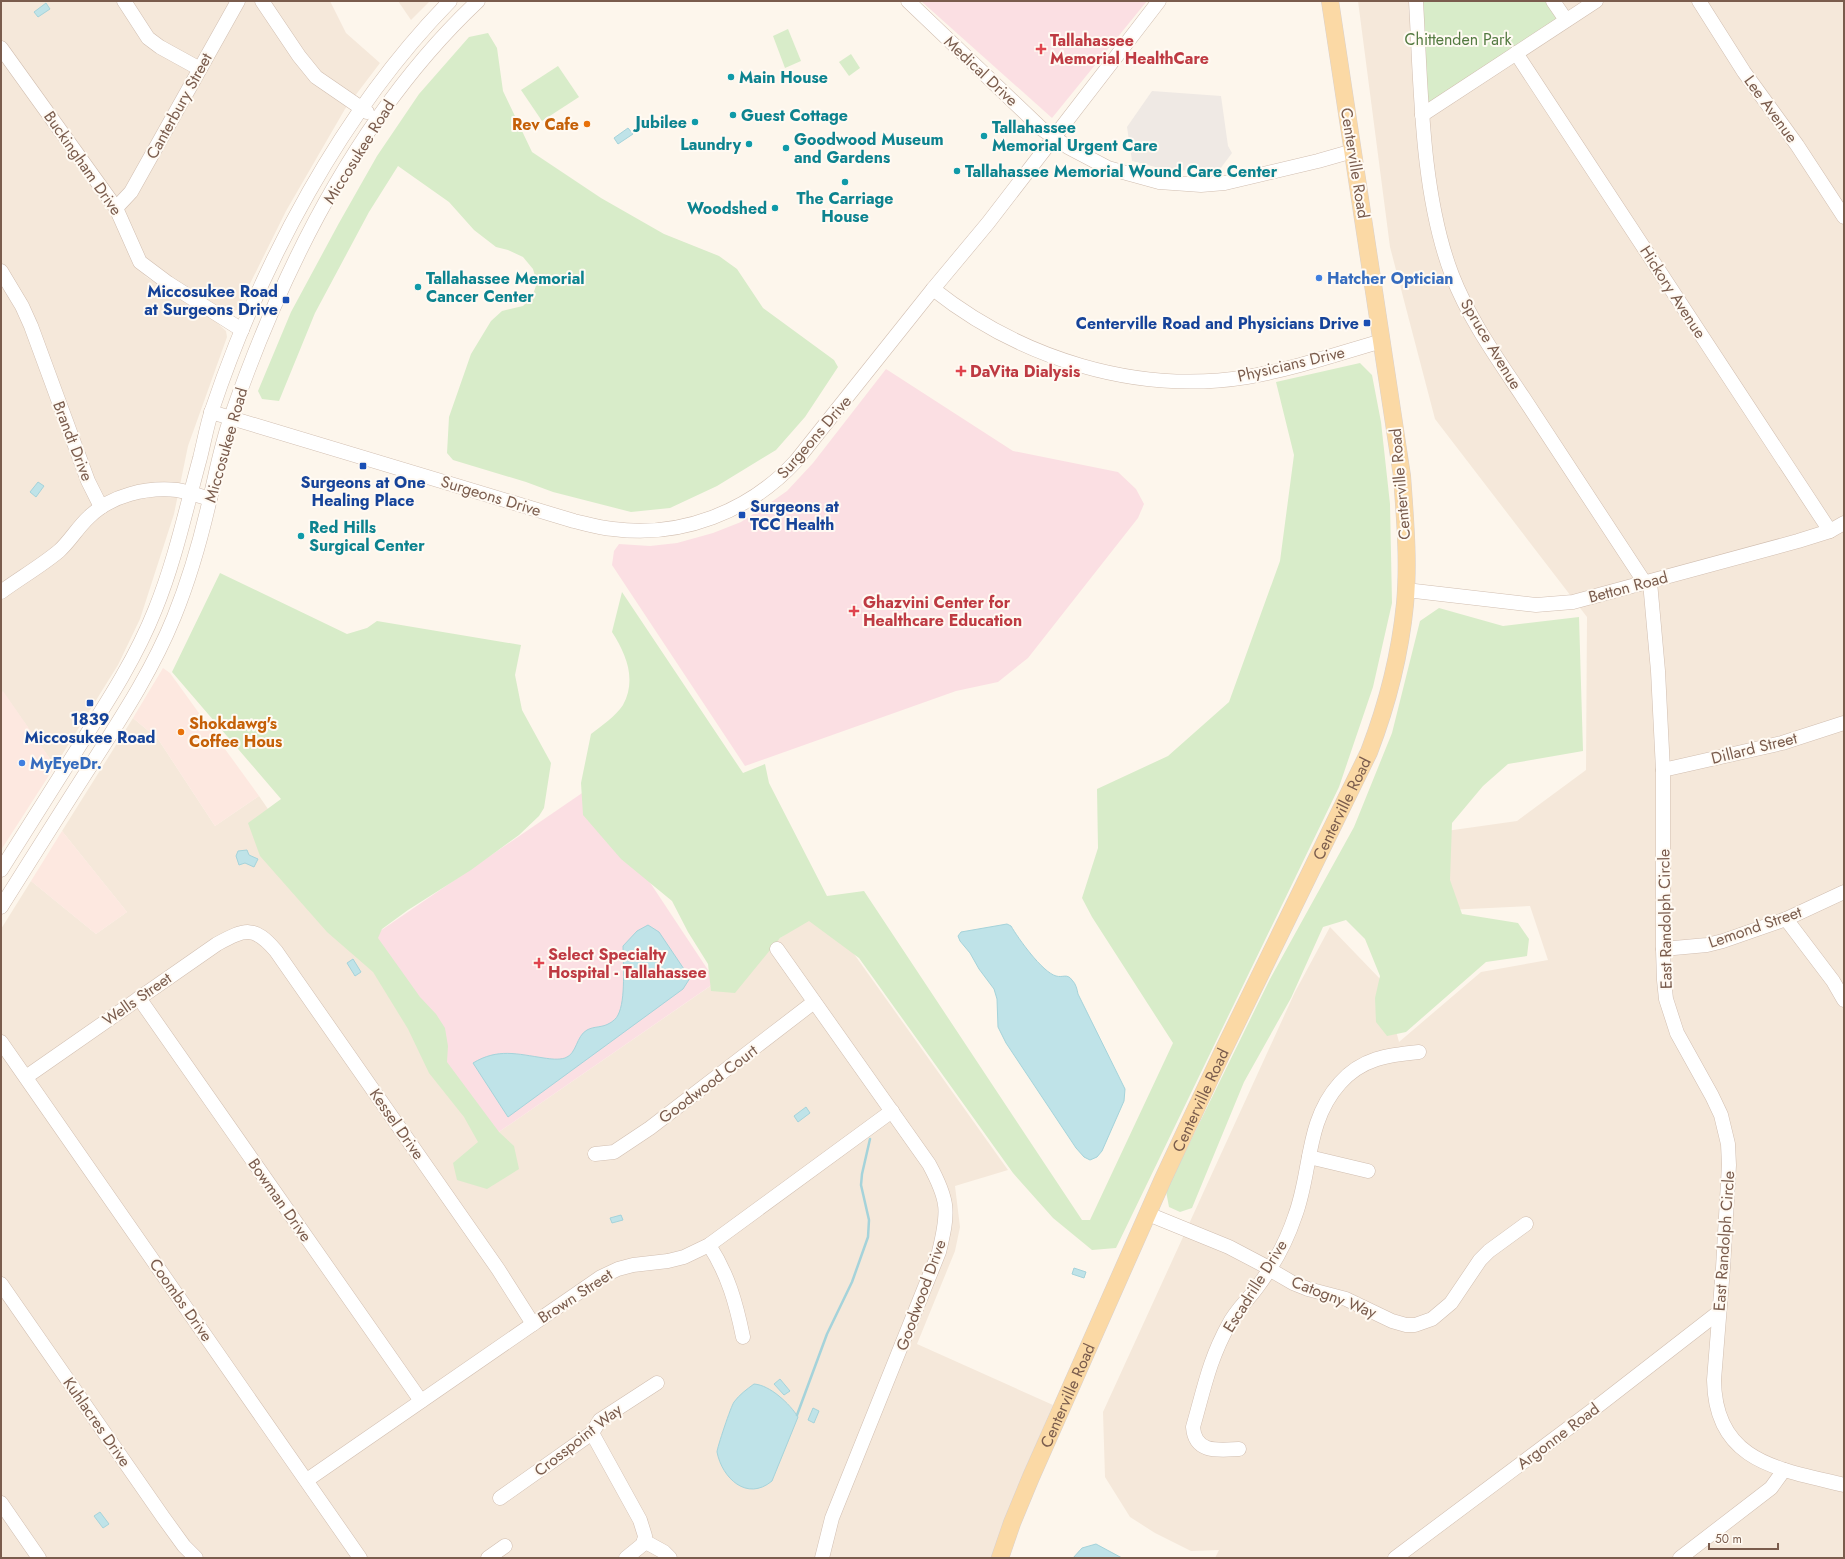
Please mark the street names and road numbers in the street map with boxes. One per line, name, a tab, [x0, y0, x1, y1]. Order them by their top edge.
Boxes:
street label: Medical Drive	[939, 31, 1023, 111]
street label: Canterbury Street	[140, 49, 218, 163]
street label: Lee Avenue	[1739, 71, 1803, 147]
street label: Miccosukee Road	[318, 96, 400, 208]
street label: Buckingham Drive	[38, 106, 128, 220]
street label: Centerville Road	[1335, 106, 1375, 220]
street label: Hickory Avenue	[1634, 241, 1712, 343]
street label: Spruce Avenue	[1455, 294, 1527, 394]
street label: Physicians Drive	[1235, 340, 1347, 388]
street label: Miccosukee Road	[199, 385, 253, 505]
street label: Surgeons Drive	[771, 390, 857, 484]
street label: Brandt Drive	[47, 398, 99, 484]
street label: Centerville Road	[1384, 427, 1416, 541]
street label: Surgeons Drive	[438, 470, 544, 522]
street label: Betton Road	[1586, 565, 1670, 609]
street label: Dillard Street	[1709, 726, 1799, 770]
street label: Centerville Road	[1307, 753, 1376, 864]
street label: East Randolph Circle	[1652, 849, 1678, 989]
street label: Lemond Street	[1705, 900, 1805, 954]
street label: Wells Street	[98, 967, 176, 1031]
street label: Goodwood Court	[654, 1039, 762, 1129]
street label: Centerville Road	[1166, 1044, 1234, 1155]
street label: Kessel Drive	[364, 1084, 430, 1164]
street label: Bowman Drive	[243, 1154, 317, 1246]
street label: East Randolph Circle	[1708, 1170, 1740, 1312]
street label: Escadrille Drive	[1217, 1235, 1293, 1337]
street label: Goodwood Drive	[890, 1236, 952, 1354]
street label: Coombs Drive	[144, 1254, 218, 1346]
street label: Brown Street	[533, 1263, 617, 1329]
street label: Catogny Way	[1288, 1270, 1381, 1324]
street label: Centerville Road	[1034, 1340, 1100, 1451]
street label: Kuhlacres Drive	[58, 1373, 136, 1471]
street label: Argonne Road	[1512, 1397, 1604, 1475]
street label: Crosspoint Way	[529, 1398, 628, 1482]

